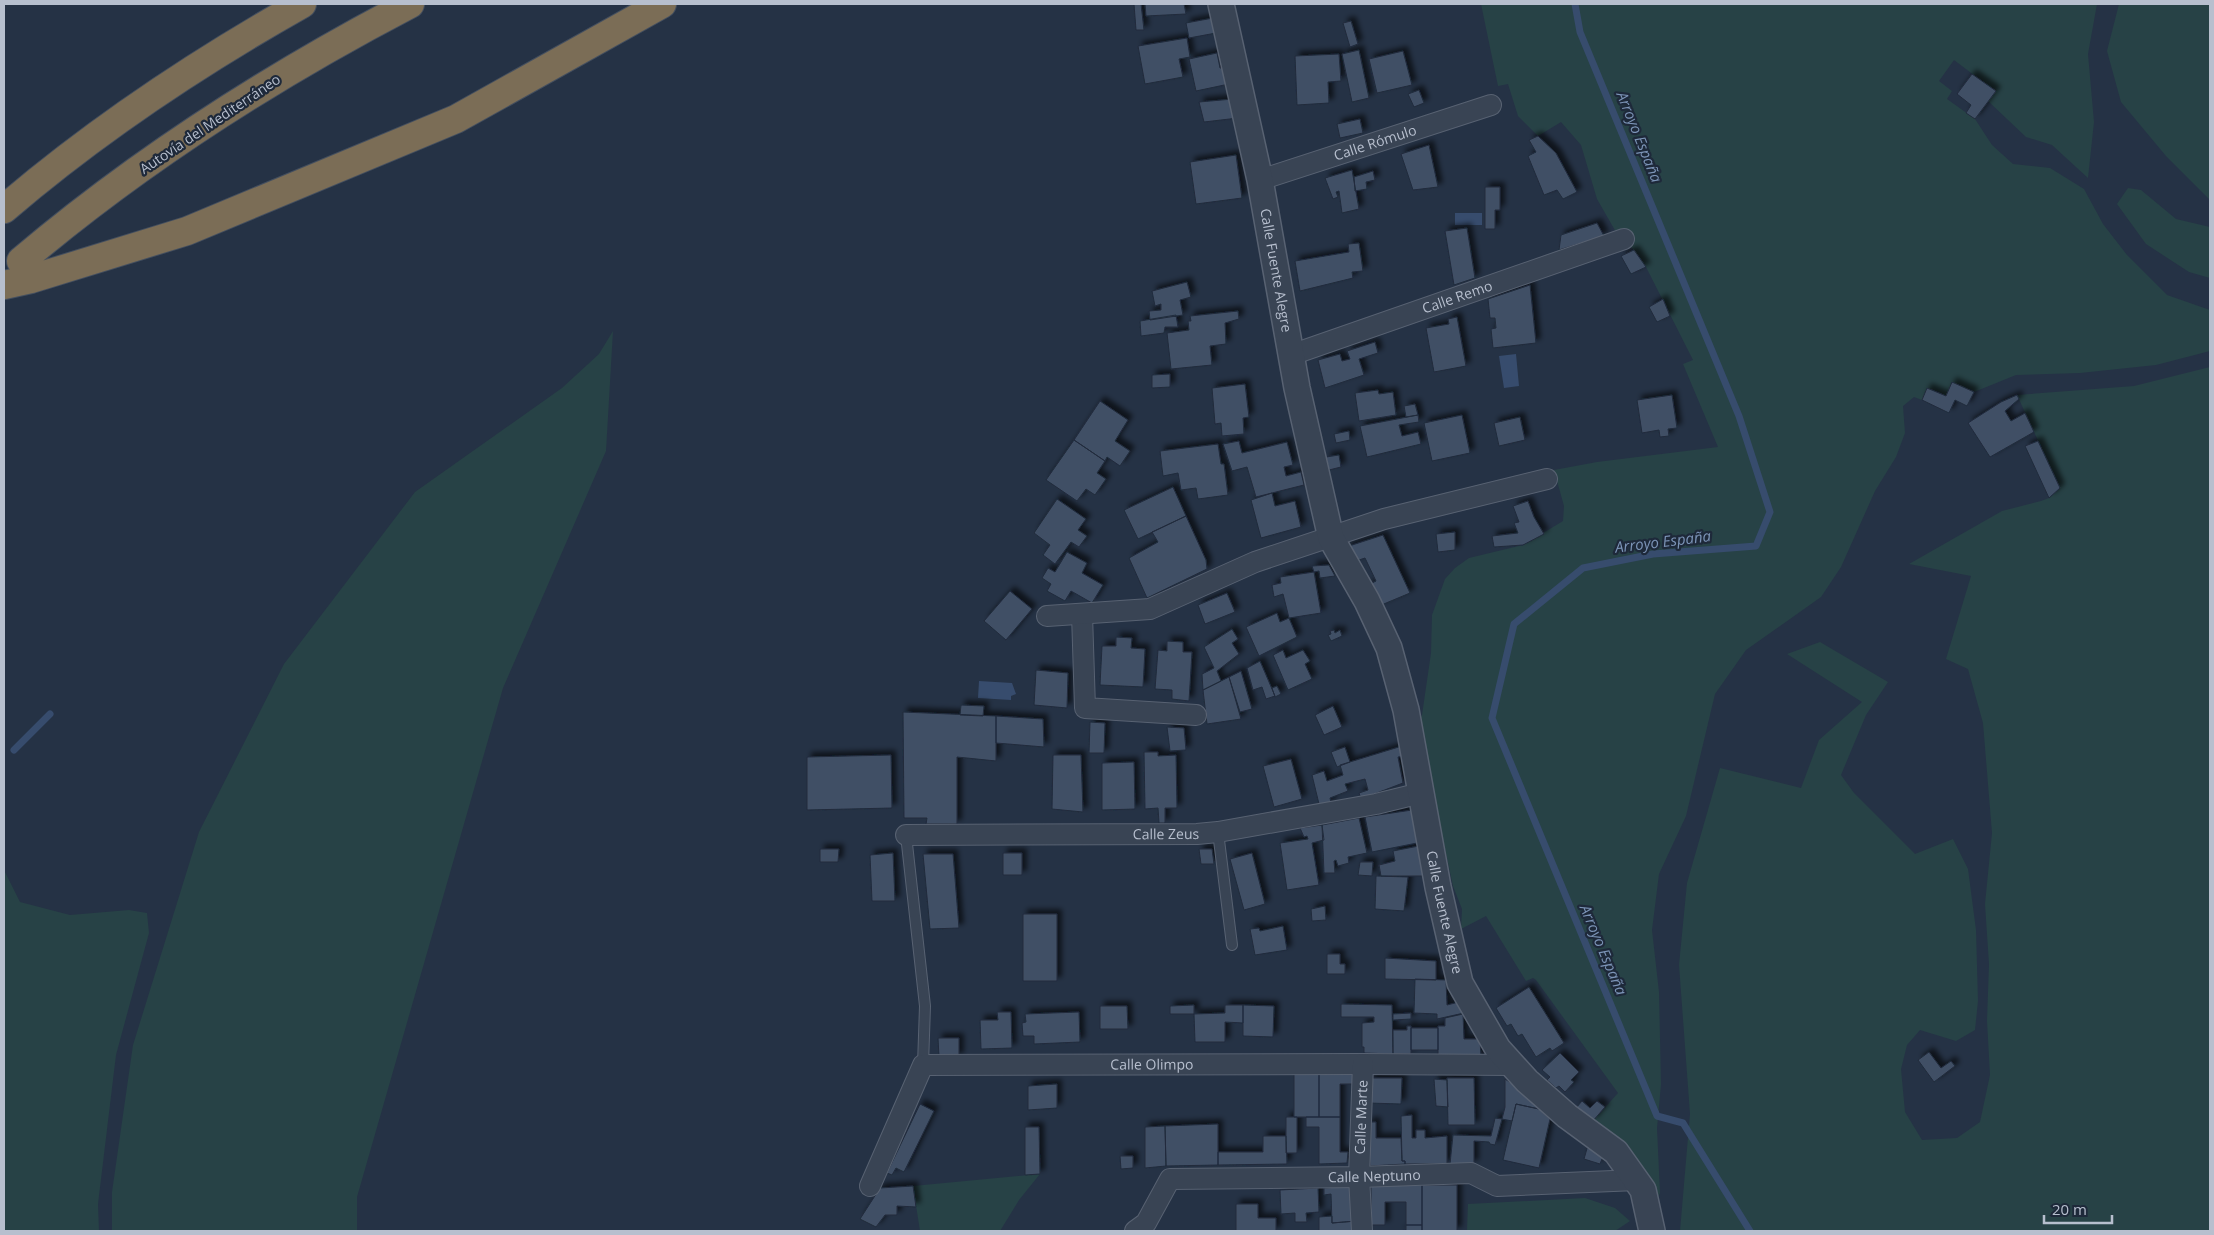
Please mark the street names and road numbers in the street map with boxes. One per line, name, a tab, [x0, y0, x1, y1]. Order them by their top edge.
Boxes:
street label: Autovía del Mediterráneo	[136, 69, 284, 178]
street label: Calle Rómulo	[1331, 120, 1419, 164]
street label: Calle Fuente Alegre	[1256, 207, 1297, 334]
street label: Calle Remo	[1419, 276, 1495, 318]
street label: Calle Zeus	[1133, 824, 1200, 843]
street label: Calle Fuente Alegre	[1423, 849, 1468, 976]
street label: Calle Olimpo	[1110, 1054, 1194, 1074]
street label: Calle Marte	[1350, 1080, 1371, 1155]
street label: Calle Neptuno	[1328, 1165, 1421, 1186]

